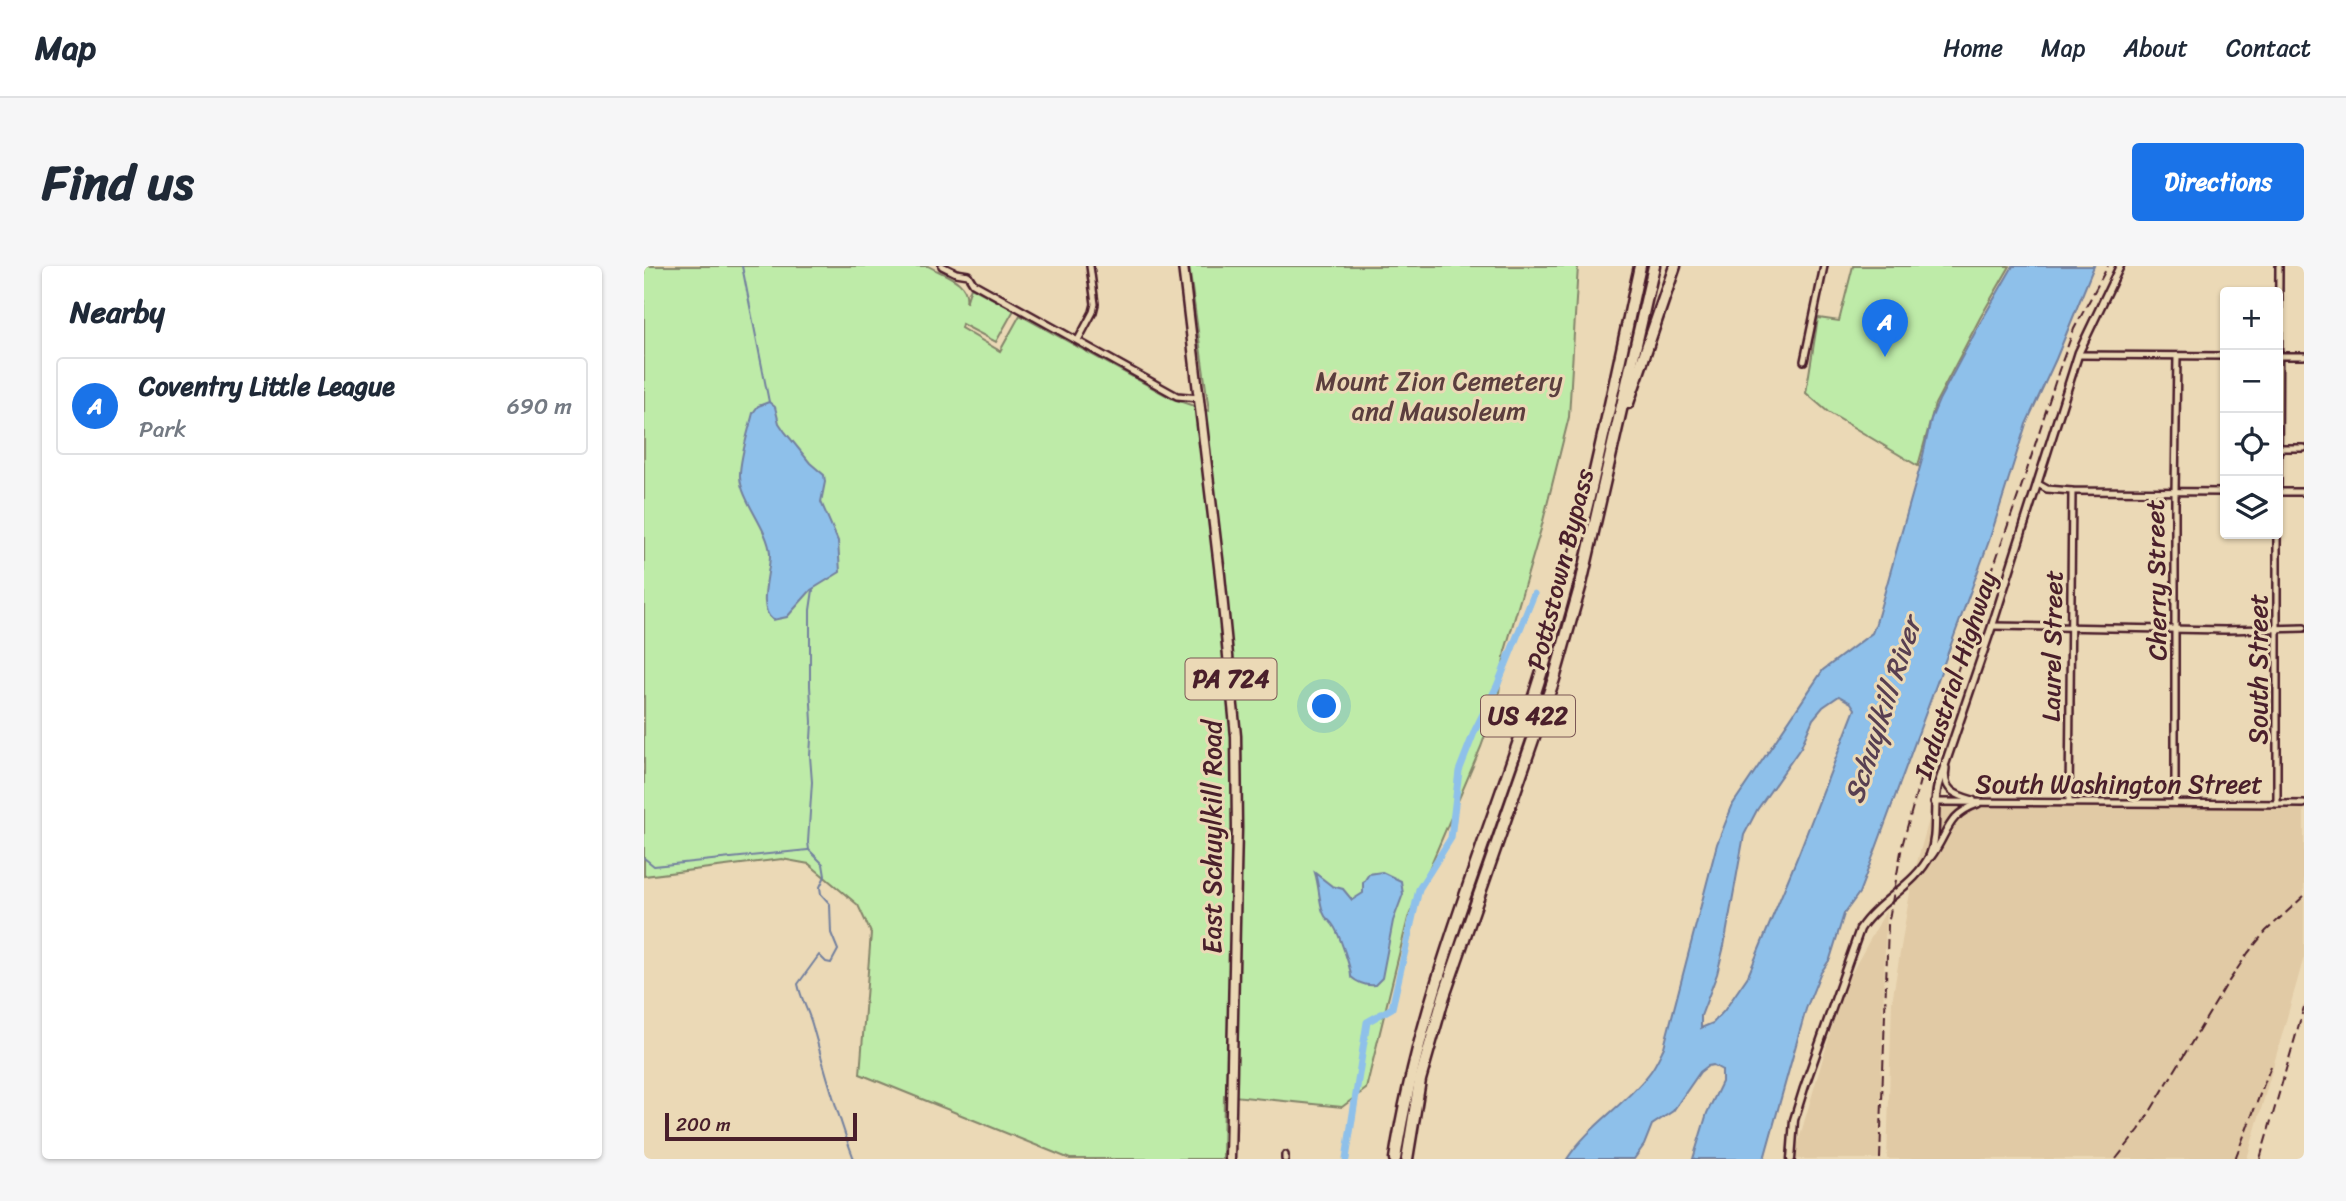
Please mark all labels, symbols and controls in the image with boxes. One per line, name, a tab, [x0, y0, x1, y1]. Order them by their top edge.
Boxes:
text: Map	[35, 19, 96, 77]
text: Home	[1943, 27, 2003, 69]
text: Map	[2041, 27, 2085, 69]
text: About	[2123, 27, 2188, 69]
text: Contact	[2226, 27, 2311, 69]
text: Find us	[42, 139, 194, 226]
button: Directions	[2132, 143, 2304, 221]
text: Nearby	[70, 285, 165, 339]
map controls	[2220, 287, 2283, 539]
button: +	[2220, 287, 2283, 350]
pin: A	[1862, 299, 1908, 357]
button: −	[2220, 350, 2283, 413]
park label: Mount Zion Cemetery and Mausoleum	[1315, 358, 1563, 434]
text: Coventry Little League	[139, 363, 395, 409]
text: A	[87, 386, 103, 427]
text: 690 m	[507, 386, 572, 427]
text: Park	[139, 409, 186, 450]
button: locate	[2220, 413, 2283, 476]
street label: Pottstown Bypass	[1513, 463, 1607, 675]
button: layers	[2220, 476, 2283, 539]
street label: Cherry Street	[2132, 499, 2180, 661]
street label: Industrial Highway	[1899, 565, 2010, 786]
street label: Laurel Street	[2028, 570, 2076, 722]
street label: South Street	[2235, 594, 2281, 744]
water label: Schuylkill River	[1829, 607, 1937, 810]
road number: PA 724	[1186, 658, 1276, 700]
your location	[1307, 689, 1341, 723]
road number: US 422	[1481, 696, 1575, 737]
street label: East Schuylkill Road	[1189, 718, 1235, 954]
street label: South Washington Street	[1975, 761, 2263, 807]
text: 200 m	[676, 1108, 731, 1141]
scale bar	[665, 1110, 858, 1142]

